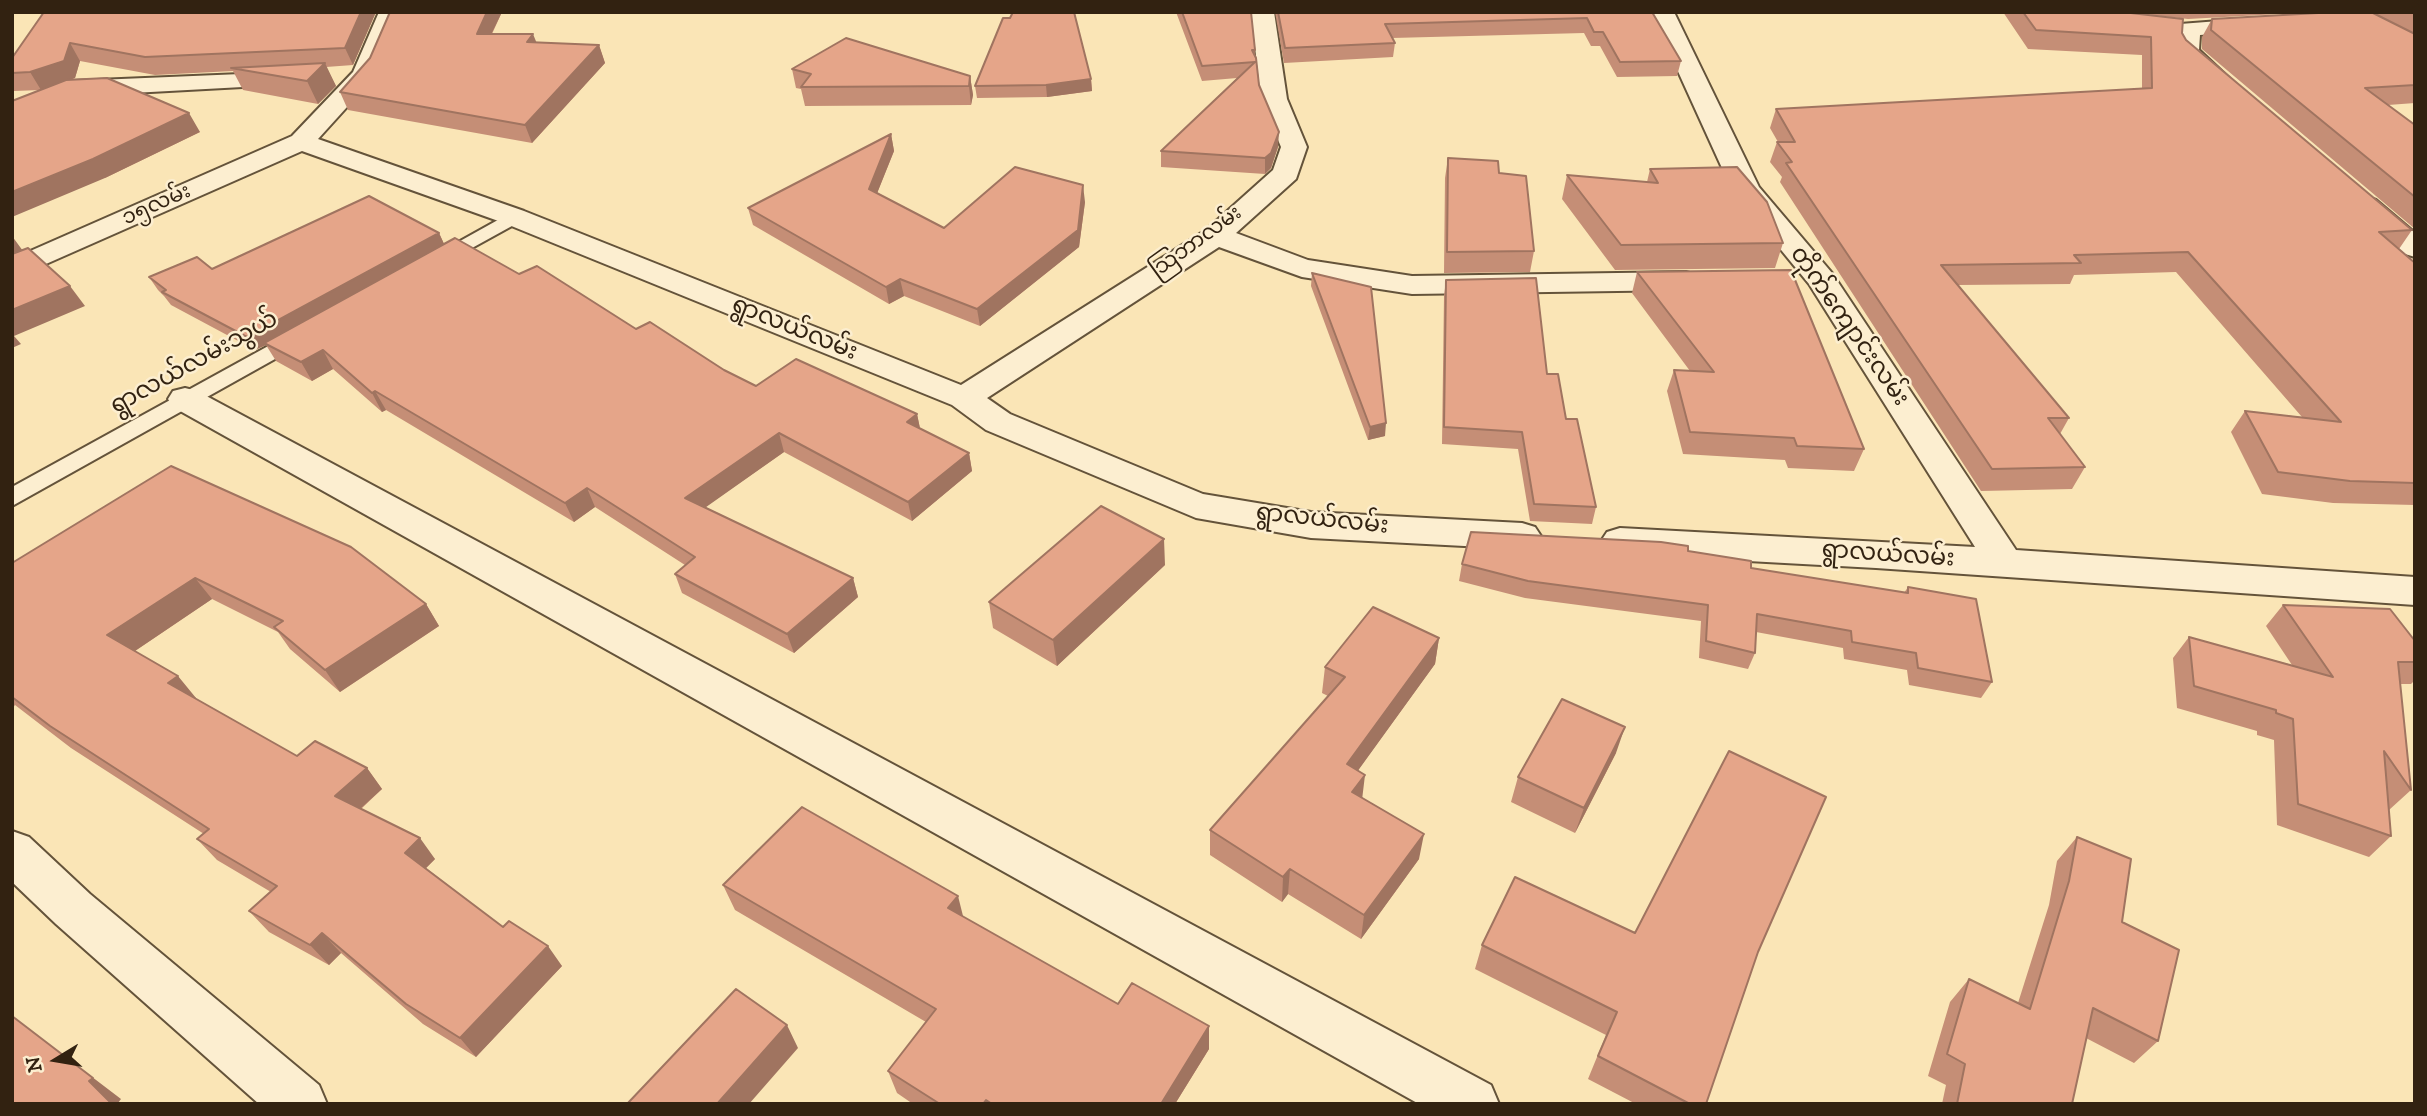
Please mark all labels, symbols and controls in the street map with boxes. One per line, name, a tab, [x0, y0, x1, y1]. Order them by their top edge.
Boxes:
street label: ၁၅လမ်း	[119, 180, 195, 232]
street label: သြဘာလမ်း	[1146, 201, 1248, 285]
street label: တိုက်ကျောင်းလမ်း	[1782, 242, 1914, 412]
street label: ရွာလယ်လမ်း	[727, 292, 861, 368]
street label: ရွာလယ်လမ်းသွယ်	[106, 306, 284, 422]
street label: ရွာလယ်လမ်း	[1254, 500, 1390, 542]
street label: ရွာလယ်လမ်း	[1821, 537, 1955, 575]
north arrow	[21, 1025, 91, 1095]
text: N	[22, 1054, 48, 1074]

